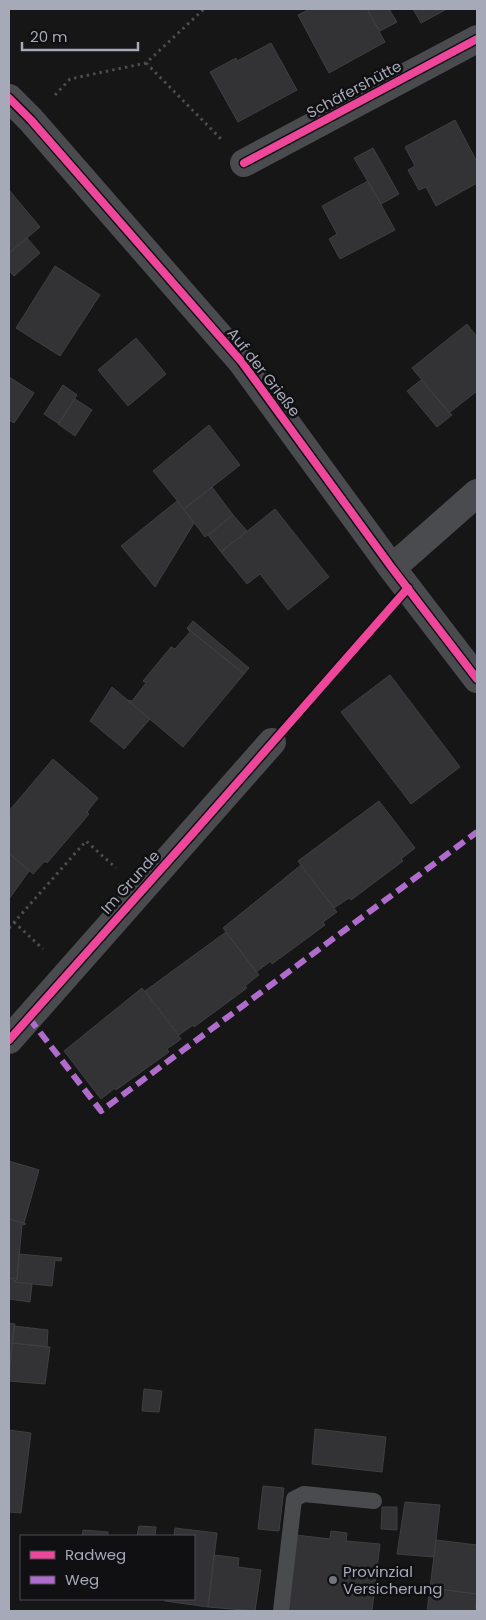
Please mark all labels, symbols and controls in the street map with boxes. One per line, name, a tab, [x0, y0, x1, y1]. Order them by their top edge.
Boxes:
scale bar	[22, 20, 139, 52]
text: 20 m	[30, 26, 68, 47]
street label: Schäfershütte	[303, 55, 405, 123]
street label: Auf der Grieße	[223, 323, 305, 421]
street label: Im Grunde	[96, 846, 164, 918]
legend	[20, 1535, 195, 1600]
text: Radweg	[65, 1544, 126, 1565]
place label: Provinzial Versicherung	[343, 1561, 443, 1599]
text: Weg	[65, 1569, 99, 1590]
marker: Provinzial Versicherung	[327, 1574, 339, 1586]

